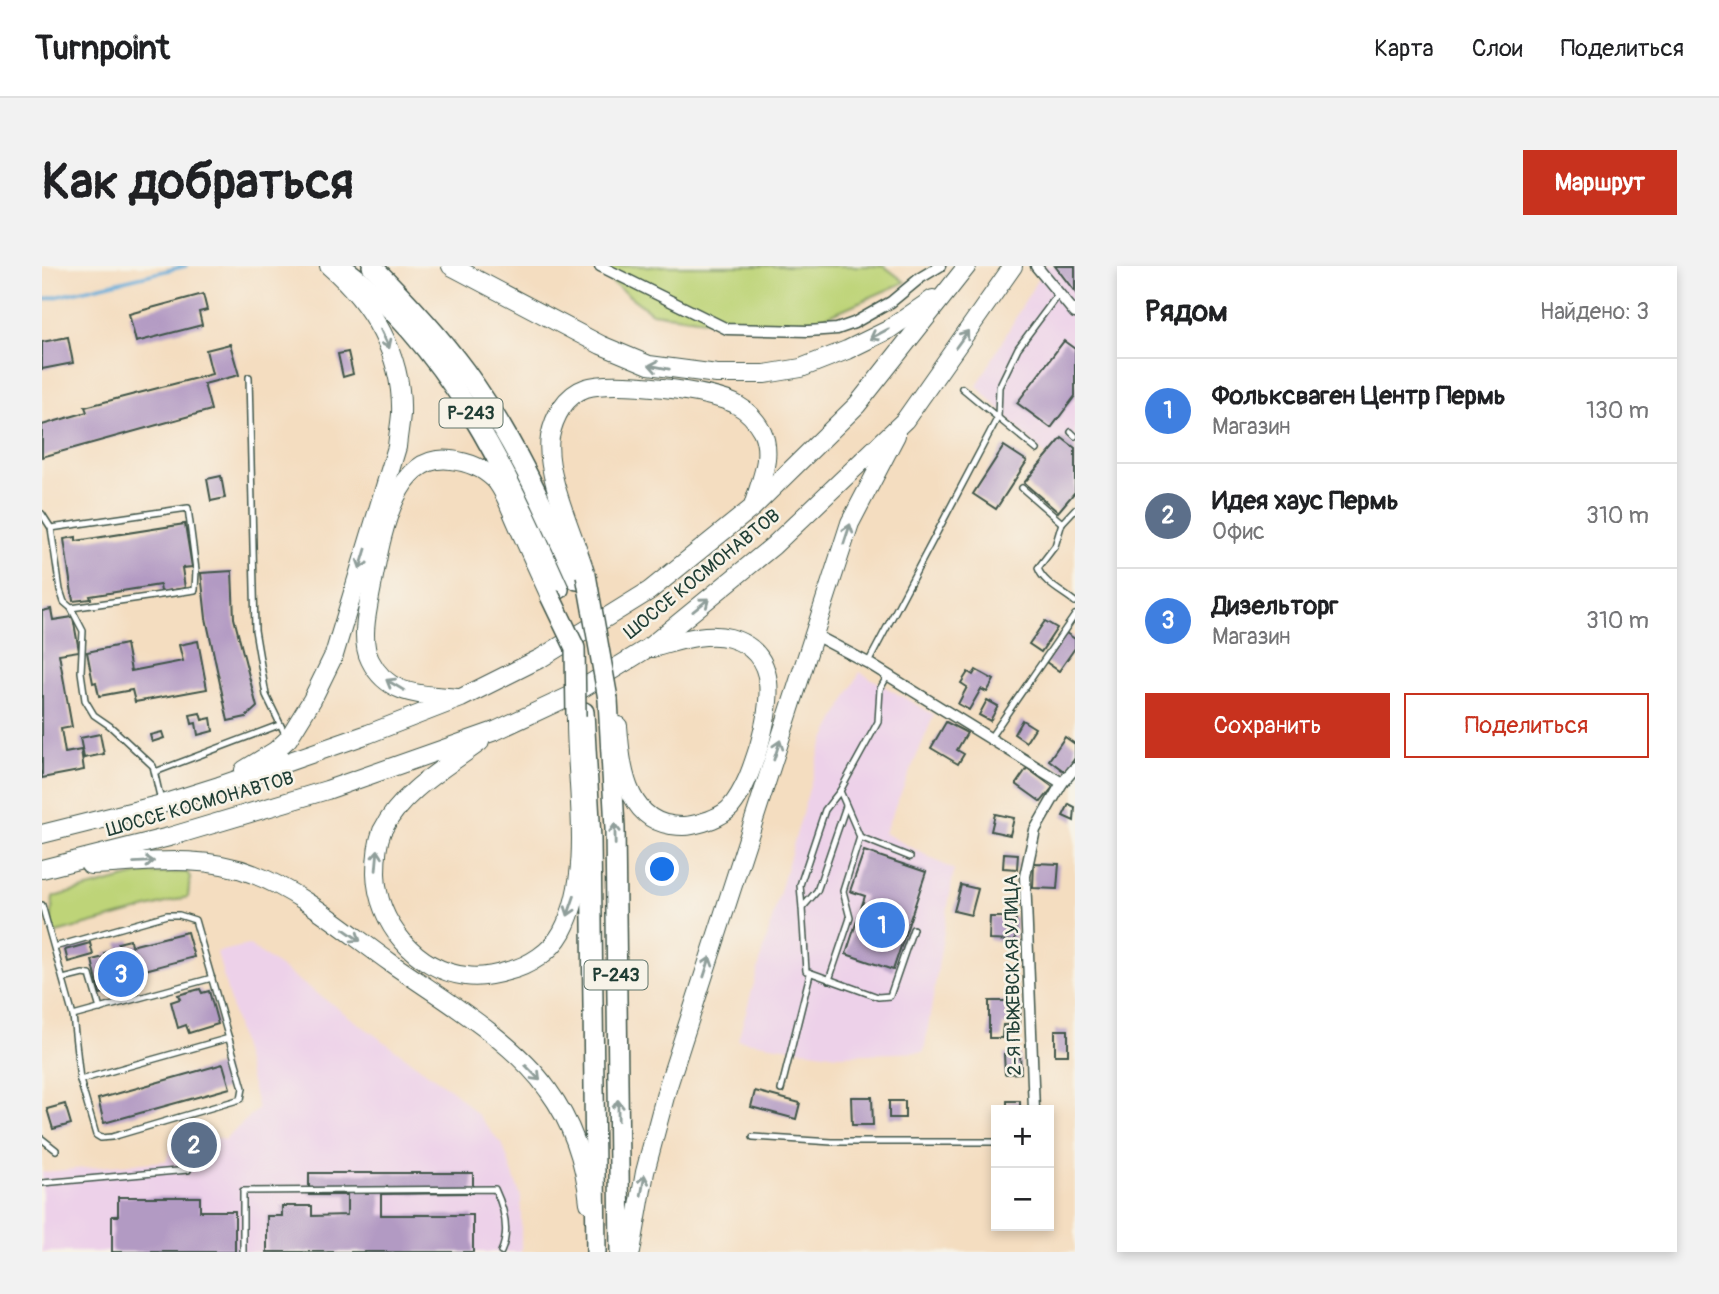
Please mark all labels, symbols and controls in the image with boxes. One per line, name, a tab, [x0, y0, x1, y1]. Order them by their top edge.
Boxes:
text: Turnpoint	[35, 28, 170, 69]
text: Карта	[1374, 34, 1434, 63]
text: Слои	[1472, 34, 1523, 63]
text: Поделиться	[1561, 34, 1684, 63]
button: Маршрут	[1523, 150, 1677, 215]
text: Как добраться	[42, 152, 354, 213]
text: Рядом	[1145, 293, 1228, 330]
text: Найдено: 3	[1540, 297, 1649, 326]
one-way arrow	[379, 328, 392, 349]
one-way arrow	[869, 328, 889, 342]
one-way arrow	[955, 330, 970, 349]
one-way arrow	[648, 360, 671, 373]
text: Фольксваген Центр Пермь	[1212, 380, 1506, 412]
text: 1	[1164, 396, 1173, 425]
text: 130 m	[1586, 396, 1649, 425]
road number: Р-243	[440, 398, 502, 428]
text: Магазин	[1212, 412, 1291, 441]
text: Идея хаус Пермь	[1212, 485, 1399, 517]
text: 2	[1162, 501, 1174, 530]
text: 310 m	[1586, 501, 1649, 530]
street label: ШОССЕ КОСМОНАВТОВ	[619, 504, 785, 644]
text: Офис	[1212, 517, 1265, 546]
one-way arrow	[842, 523, 854, 545]
one-way arrow	[355, 548, 368, 570]
text: Дизельторг	[1212, 590, 1338, 622]
one-way arrow	[692, 597, 710, 613]
text: 3	[1162, 606, 1174, 635]
text: 310 m	[1586, 606, 1649, 635]
text: Магазин	[1212, 622, 1291, 651]
one-way arrow	[386, 678, 405, 693]
button: Сохранить	[1145, 693, 1390, 758]
button: Поделиться	[1404, 693, 1649, 758]
one-way arrow	[772, 740, 785, 762]
street label: ШОССЕ КОСМОНАВТОВ	[103, 766, 297, 842]
one-way arrow	[608, 823, 622, 846]
one-way arrow	[371, 849, 384, 872]
your location	[645, 852, 679, 886]
one-way arrow	[132, 856, 155, 869]
street label: 2-Я ПЫЖЕВСКАЯ УЛИЦА	[999, 874, 1027, 1076]
one-way arrow	[564, 894, 576, 916]
pin: 1	[859, 899, 905, 951]
one-way arrow	[342, 928, 361, 942]
pin: 3	[98, 948, 144, 1000]
one-way arrow	[702, 956, 714, 978]
road number: Р-243	[584, 960, 648, 990]
one-way arrow	[524, 1064, 541, 1081]
one-way arrow	[611, 1099, 625, 1122]
map controls	[991, 1105, 1054, 1231]
button: +	[991, 1105, 1054, 1168]
pin: 2	[171, 1119, 217, 1171]
button: −	[991, 1168, 1054, 1231]
one-way arrow	[637, 1174, 650, 1197]

